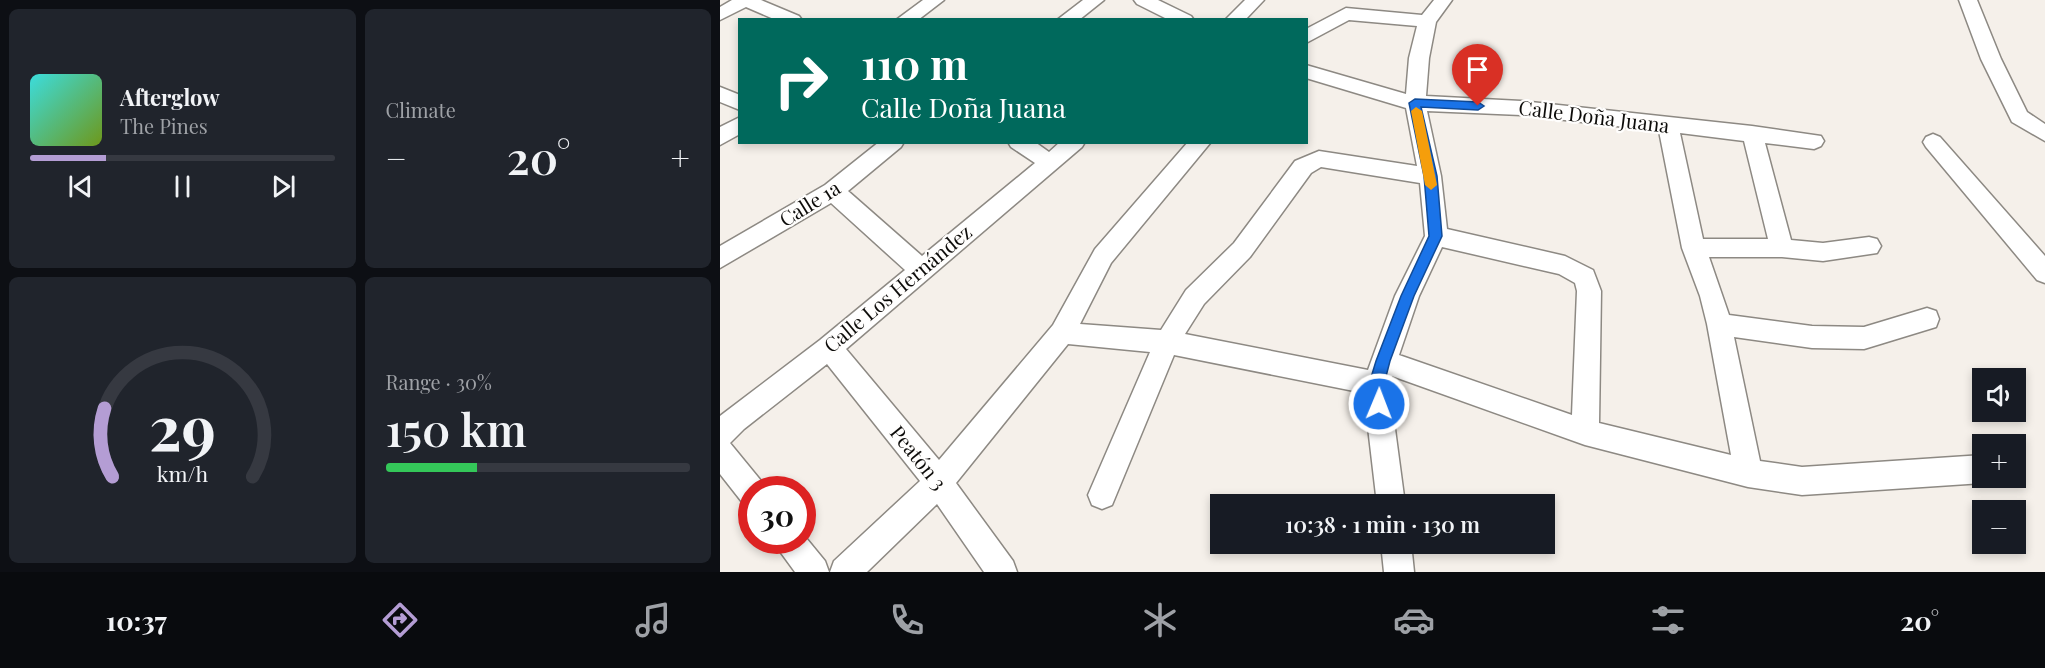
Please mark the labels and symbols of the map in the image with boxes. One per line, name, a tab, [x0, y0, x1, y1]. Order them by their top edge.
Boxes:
pin	[1452, 44, 1503, 106]
street label: Calle Doña Juana	[1517, 93, 1671, 138]
street label: Calle 1a	[773, 173, 845, 232]
street label: Calle Los Hernández	[817, 218, 977, 358]
position arrow	[1347, 372, 1411, 436]
street label: Peatón 3	[885, 419, 953, 495]
speed limit sign: 30	[738, 476, 816, 554]

